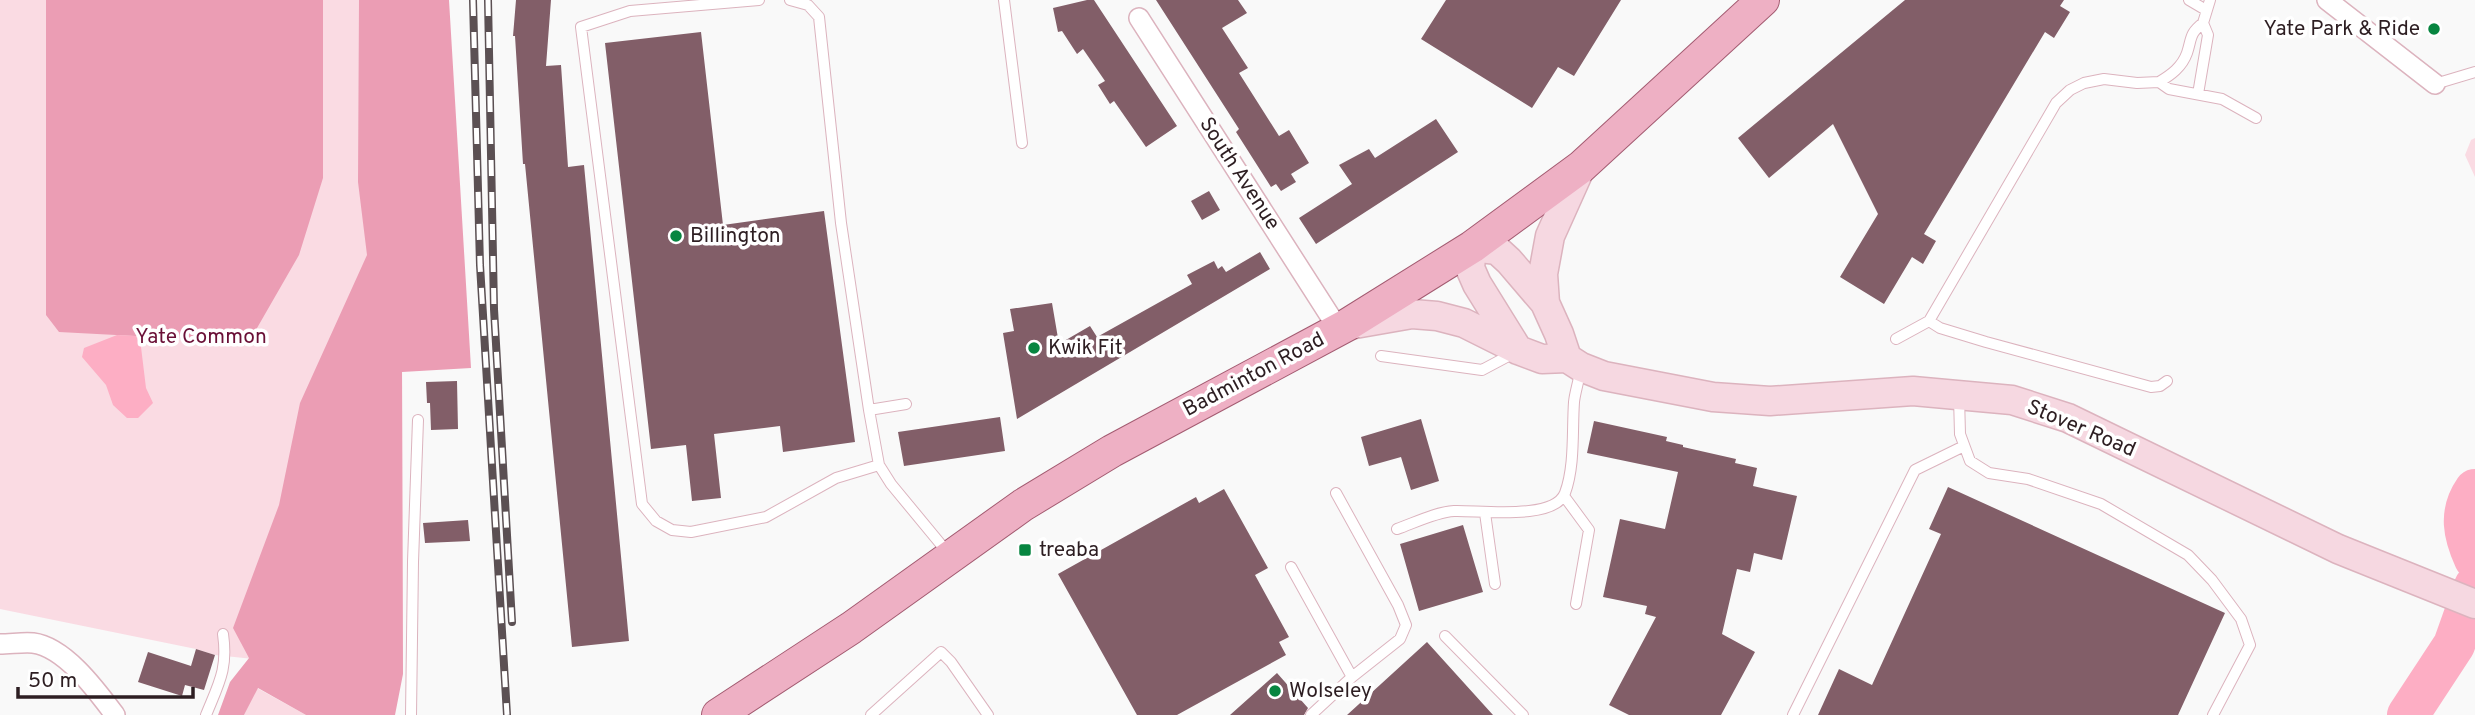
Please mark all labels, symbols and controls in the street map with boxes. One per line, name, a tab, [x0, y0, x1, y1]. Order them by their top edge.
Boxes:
place label: Yate Park & Ride	[2263, 16, 2420, 43]
marker: Yate Park & Ride	[2426, 21, 2442, 37]
street label: South Avenue	[1192, 112, 1286, 236]
place label: Billington	[690, 223, 781, 250]
marker: Billington	[668, 228, 684, 244]
park label: Yate Common	[135, 324, 267, 351]
street label: Badminton Road	[1179, 326, 1329, 424]
place label: Kwik Fit	[1048, 335, 1123, 362]
marker: Kwik Fit	[1026, 340, 1042, 356]
street label: Stover Road	[2023, 394, 2139, 464]
place label: treaba	[1039, 537, 1099, 564]
marker: treaba	[1017, 542, 1033, 558]
scale bar	[18, 656, 192, 700]
text: 50 m	[28, 668, 77, 695]
place label: Wolseley	[1289, 678, 1372, 705]
marker: Wolseley	[1267, 683, 1283, 699]

